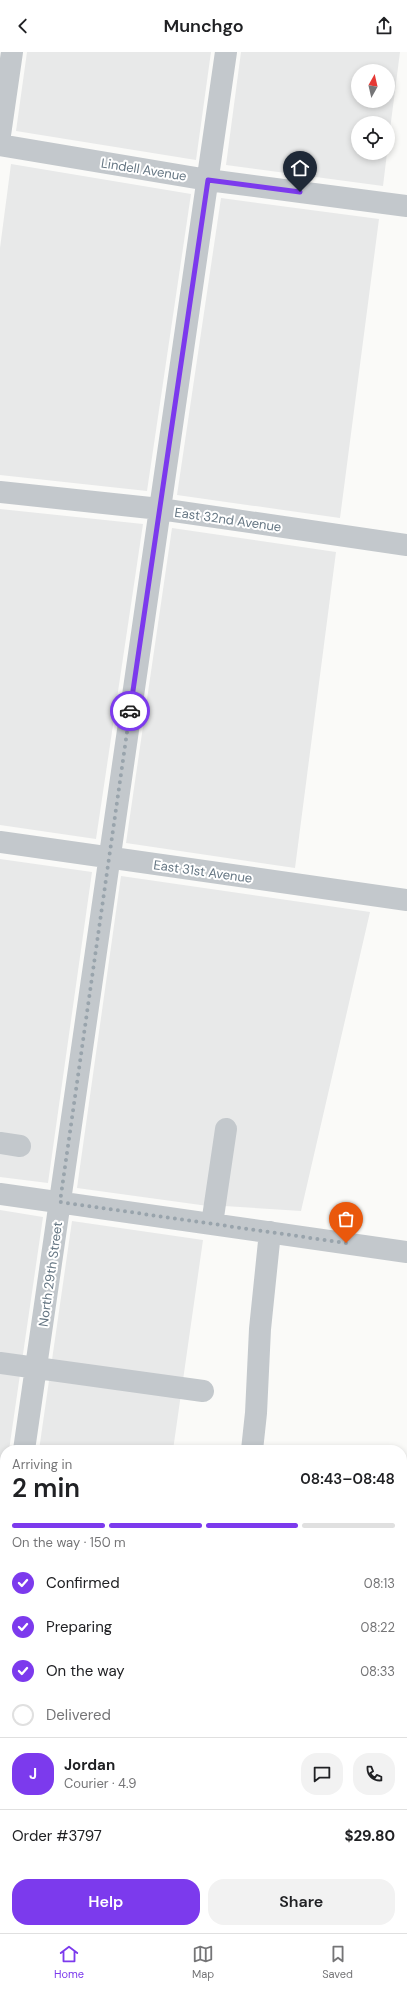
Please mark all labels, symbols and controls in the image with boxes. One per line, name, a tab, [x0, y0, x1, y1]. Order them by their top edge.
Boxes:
text: Munchgo	[163, 14, 244, 38]
icon: back	[12, 15, 34, 37]
icon: share	[373, 15, 395, 37]
north arrow	[351, 64, 395, 108]
map controls	[351, 64, 395, 160]
button: locate	[351, 116, 395, 160]
pin	[283, 151, 317, 192]
street label: Lindell Avenue	[100, 154, 188, 185]
icon: home	[289, 157, 311, 179]
street label: East 32nd Avenue	[173, 504, 282, 535]
courier	[110, 691, 150, 731]
icon: car	[119, 700, 141, 722]
street label: East 31st Avenue	[152, 856, 253, 887]
pin	[329, 1202, 363, 1243]
icon: bag	[335, 1208, 357, 1230]
street label: North 29th Street	[35, 1220, 66, 1328]
text: Arriving in	[12, 1456, 72, 1473]
text: 08:43–08:48	[300, 1469, 395, 1489]
text: 2 min	[12, 1471, 80, 1505]
text: On the way · 150 m	[12, 1534, 126, 1551]
icon: check	[12, 1572, 34, 1594]
text: Confirmed	[46, 1573, 120, 1593]
text: 08:13	[364, 1575, 395, 1592]
icon: check	[12, 1616, 34, 1638]
text: Preparing	[46, 1617, 112, 1637]
text: 08:22	[361, 1619, 395, 1636]
icon: check	[12, 1660, 34, 1682]
text: On the way	[46, 1661, 125, 1681]
text: 08:33	[360, 1663, 395, 1680]
text: Delivered	[46, 1705, 111, 1725]
button: chat	[301, 1753, 343, 1795]
button: phone	[353, 1753, 395, 1795]
text: Jordan	[64, 1755, 115, 1775]
text: J	[29, 1764, 37, 1784]
text: Courier · 4.9	[64, 1775, 136, 1792]
text: Order #3797	[12, 1826, 102, 1846]
text: $29.80	[344, 1826, 395, 1846]
button: Help	[12, 1879, 200, 1925]
button: Share	[208, 1879, 395, 1925]
tab: Home	[54, 1943, 84, 1981]
tab: Map	[192, 1943, 214, 1981]
tab: Saved	[322, 1943, 353, 1981]

